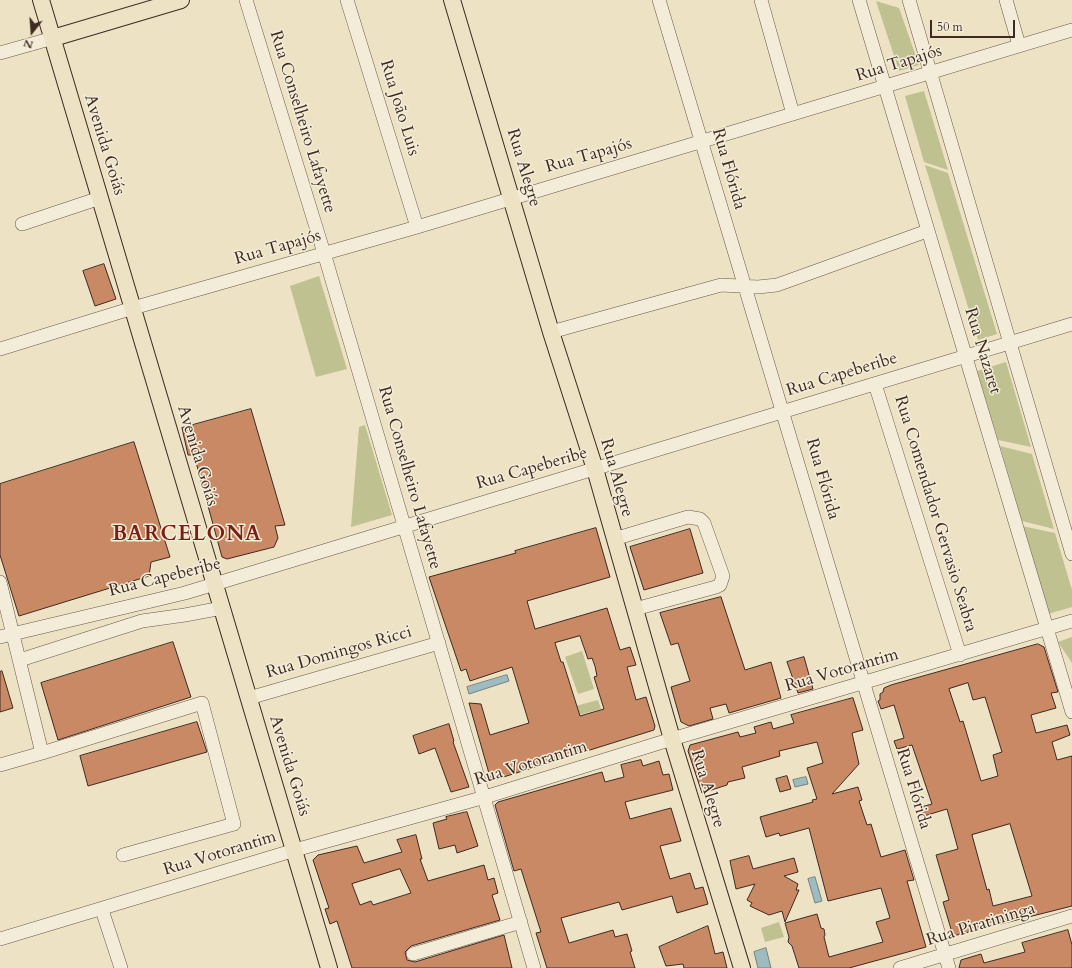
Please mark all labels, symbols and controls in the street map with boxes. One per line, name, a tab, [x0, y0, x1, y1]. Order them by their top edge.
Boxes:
north arrow	[12, 12, 52, 52]
scale bar	[932, 12, 1017, 38]
text: 50 m	[937, 19, 963, 35]
street label: Rua Conselheiro Lafayette	[265, 28, 339, 216]
text: N	[22, 35, 35, 53]
street label: Rua Tapajós	[854, 41, 944, 87]
street label: Rua João Luis	[375, 58, 423, 158]
street label: Avenida Goiás	[79, 92, 129, 198]
street label: Rua Alegre	[501, 126, 545, 210]
street label: Rua Flórida	[707, 126, 749, 212]
street label: Rua Tapajós	[543, 134, 635, 178]
street label: Rua Tapajós	[232, 226, 324, 270]
street label: Rua Nazaret	[959, 305, 1005, 397]
street label: Rua Capeberibe	[784, 348, 900, 402]
street label: Rua Conselheiro Lafayette	[373, 384, 445, 572]
street label: Rua Comendador Gervasio Seabra	[889, 393, 981, 635]
street label: Avenida Goiás	[172, 403, 222, 509]
street label: Rua Alegre	[595, 436, 637, 520]
street label: Rua Flórida	[801, 436, 843, 522]
street label: Rua Capeberibe	[474, 443, 590, 495]
district label: BARCELONA	[112, 522, 262, 548]
street label: Rua Capeberibe	[107, 554, 223, 602]
street label: Rua Domingos Ricci	[264, 622, 414, 684]
street label: Rua Votorantim	[783, 645, 901, 697]
street label: Avenida Goiás	[264, 713, 314, 819]
street label: Rua Votorantim	[472, 737, 590, 791]
street label: Rua Flórida	[891, 746, 935, 832]
street label: Rua Alegre	[685, 747, 729, 831]
street label: Rua Votorantim	[161, 827, 279, 881]
street label: Rua Piratininga	[924, 899, 1038, 951]

